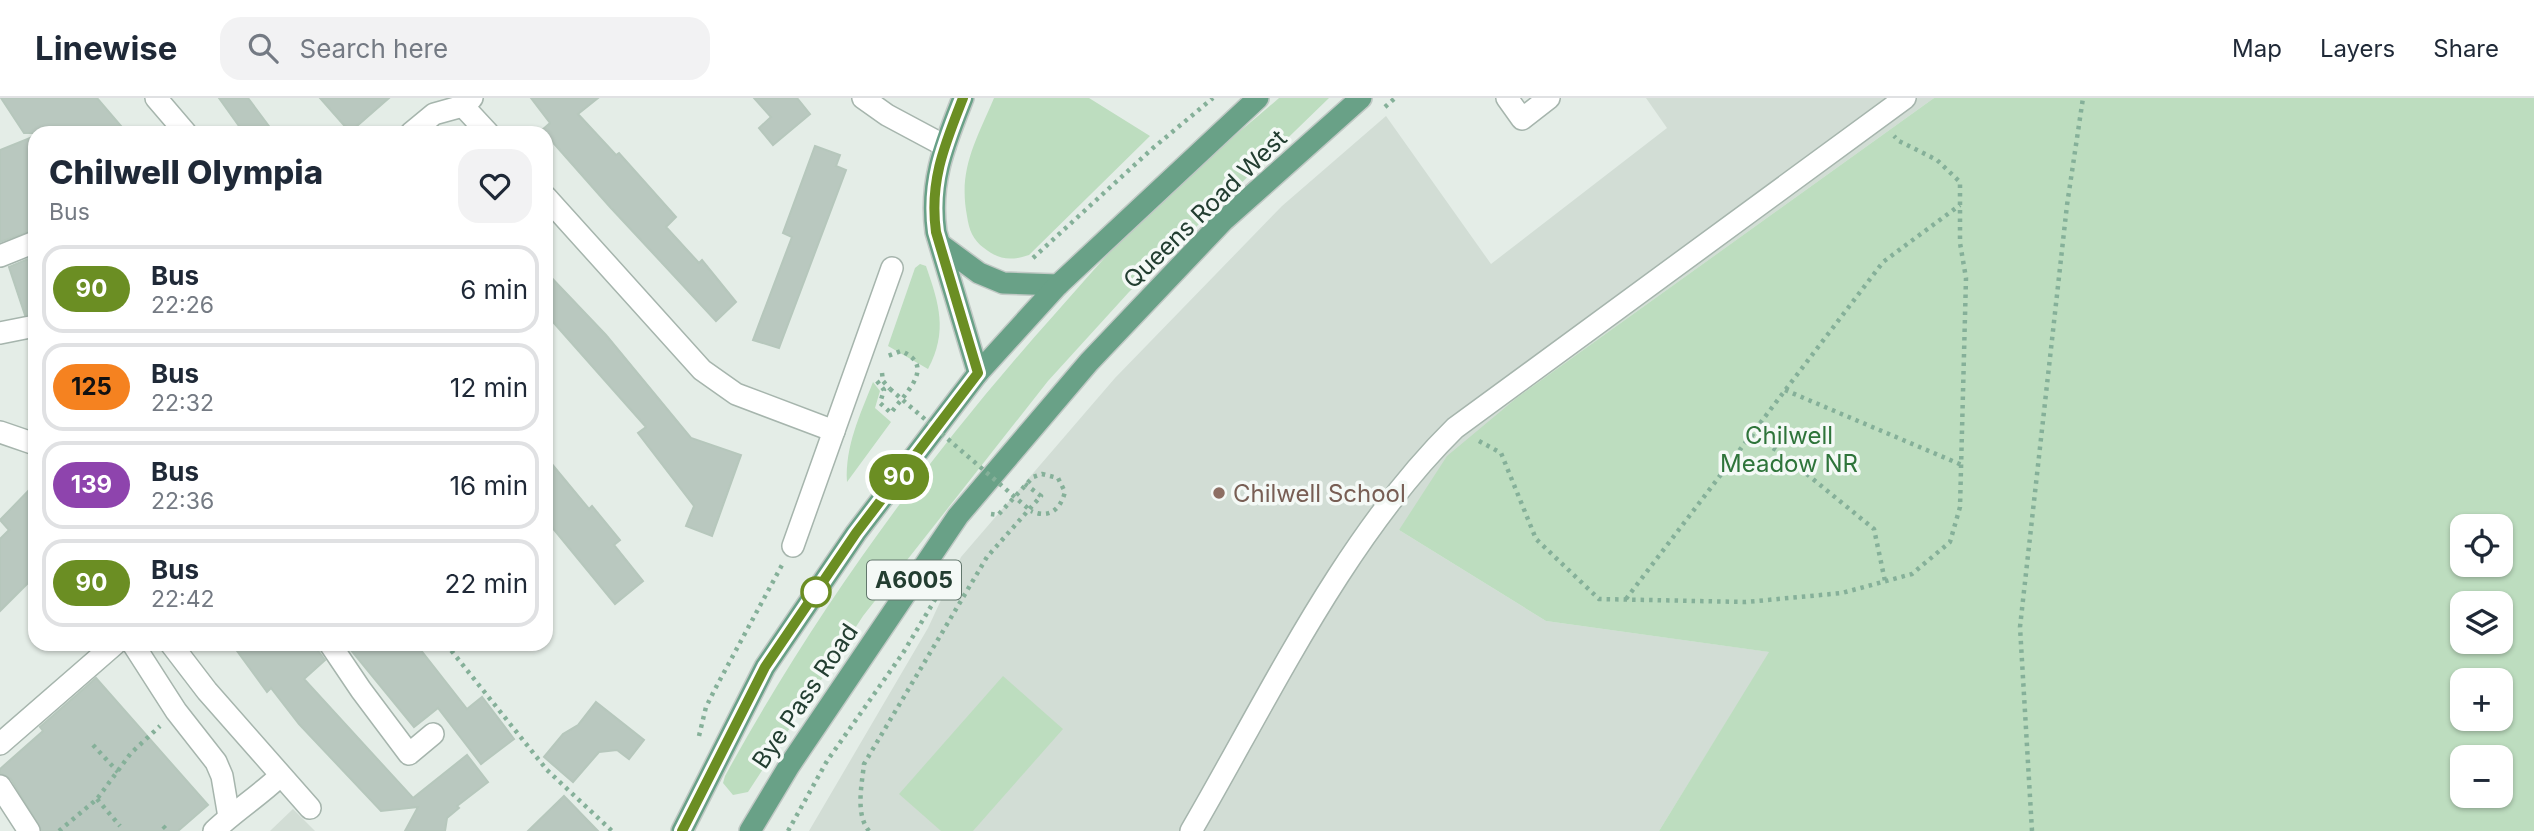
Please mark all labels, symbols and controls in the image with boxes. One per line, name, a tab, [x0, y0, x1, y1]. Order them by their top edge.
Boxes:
search box	[220, 17, 710, 80]
text: Linewise	[35, 28, 178, 68]
icon: search	[244, 29, 282, 67]
text: Search here	[300, 33, 448, 64]
text: Map	[2232, 34, 2282, 63]
text: Layers	[2320, 34, 2395, 63]
text: Share	[2433, 34, 2499, 63]
street label: Queens Road West	[1117, 124, 1293, 294]
button: heart	[458, 149, 532, 223]
text: Chilwell Olympia	[49, 152, 323, 192]
text: Bus	[49, 198, 90, 226]
text: Bus	[151, 260, 199, 291]
text: 90	[76, 274, 107, 303]
text: 6 min	[460, 274, 528, 305]
text: 22:26	[151, 291, 214, 319]
text: Bus	[151, 358, 199, 389]
text: 125	[71, 372, 112, 401]
text: 12 min	[450, 372, 528, 403]
text: 22:32	[151, 389, 214, 417]
park label: Chilwell Meadow NR	[1720, 421, 1858, 478]
line badge: 90	[867, 454, 930, 500]
text: Bus	[151, 456, 199, 487]
text: 90	[883, 462, 915, 491]
text: 139	[71, 470, 112, 499]
text: 16 min	[450, 470, 528, 501]
place label: Chilwell School	[1233, 479, 1406, 508]
marker: Chilwell School	[1211, 485, 1227, 501]
text: 22:36	[151, 487, 214, 515]
map controls	[2450, 514, 2513, 808]
button: locate	[2450, 514, 2513, 577]
text: Bus	[151, 554, 199, 585]
road number: A6005	[867, 560, 961, 600]
text: 90	[76, 568, 107, 597]
text: 22 min	[445, 568, 528, 599]
unlabelled marker	[801, 577, 831, 607]
text: 22:42	[151, 585, 215, 613]
button: layers	[2450, 591, 2513, 654]
street label: Bye Pass Road	[746, 618, 864, 774]
button: +	[2450, 668, 2513, 731]
button: −	[2450, 745, 2513, 808]

